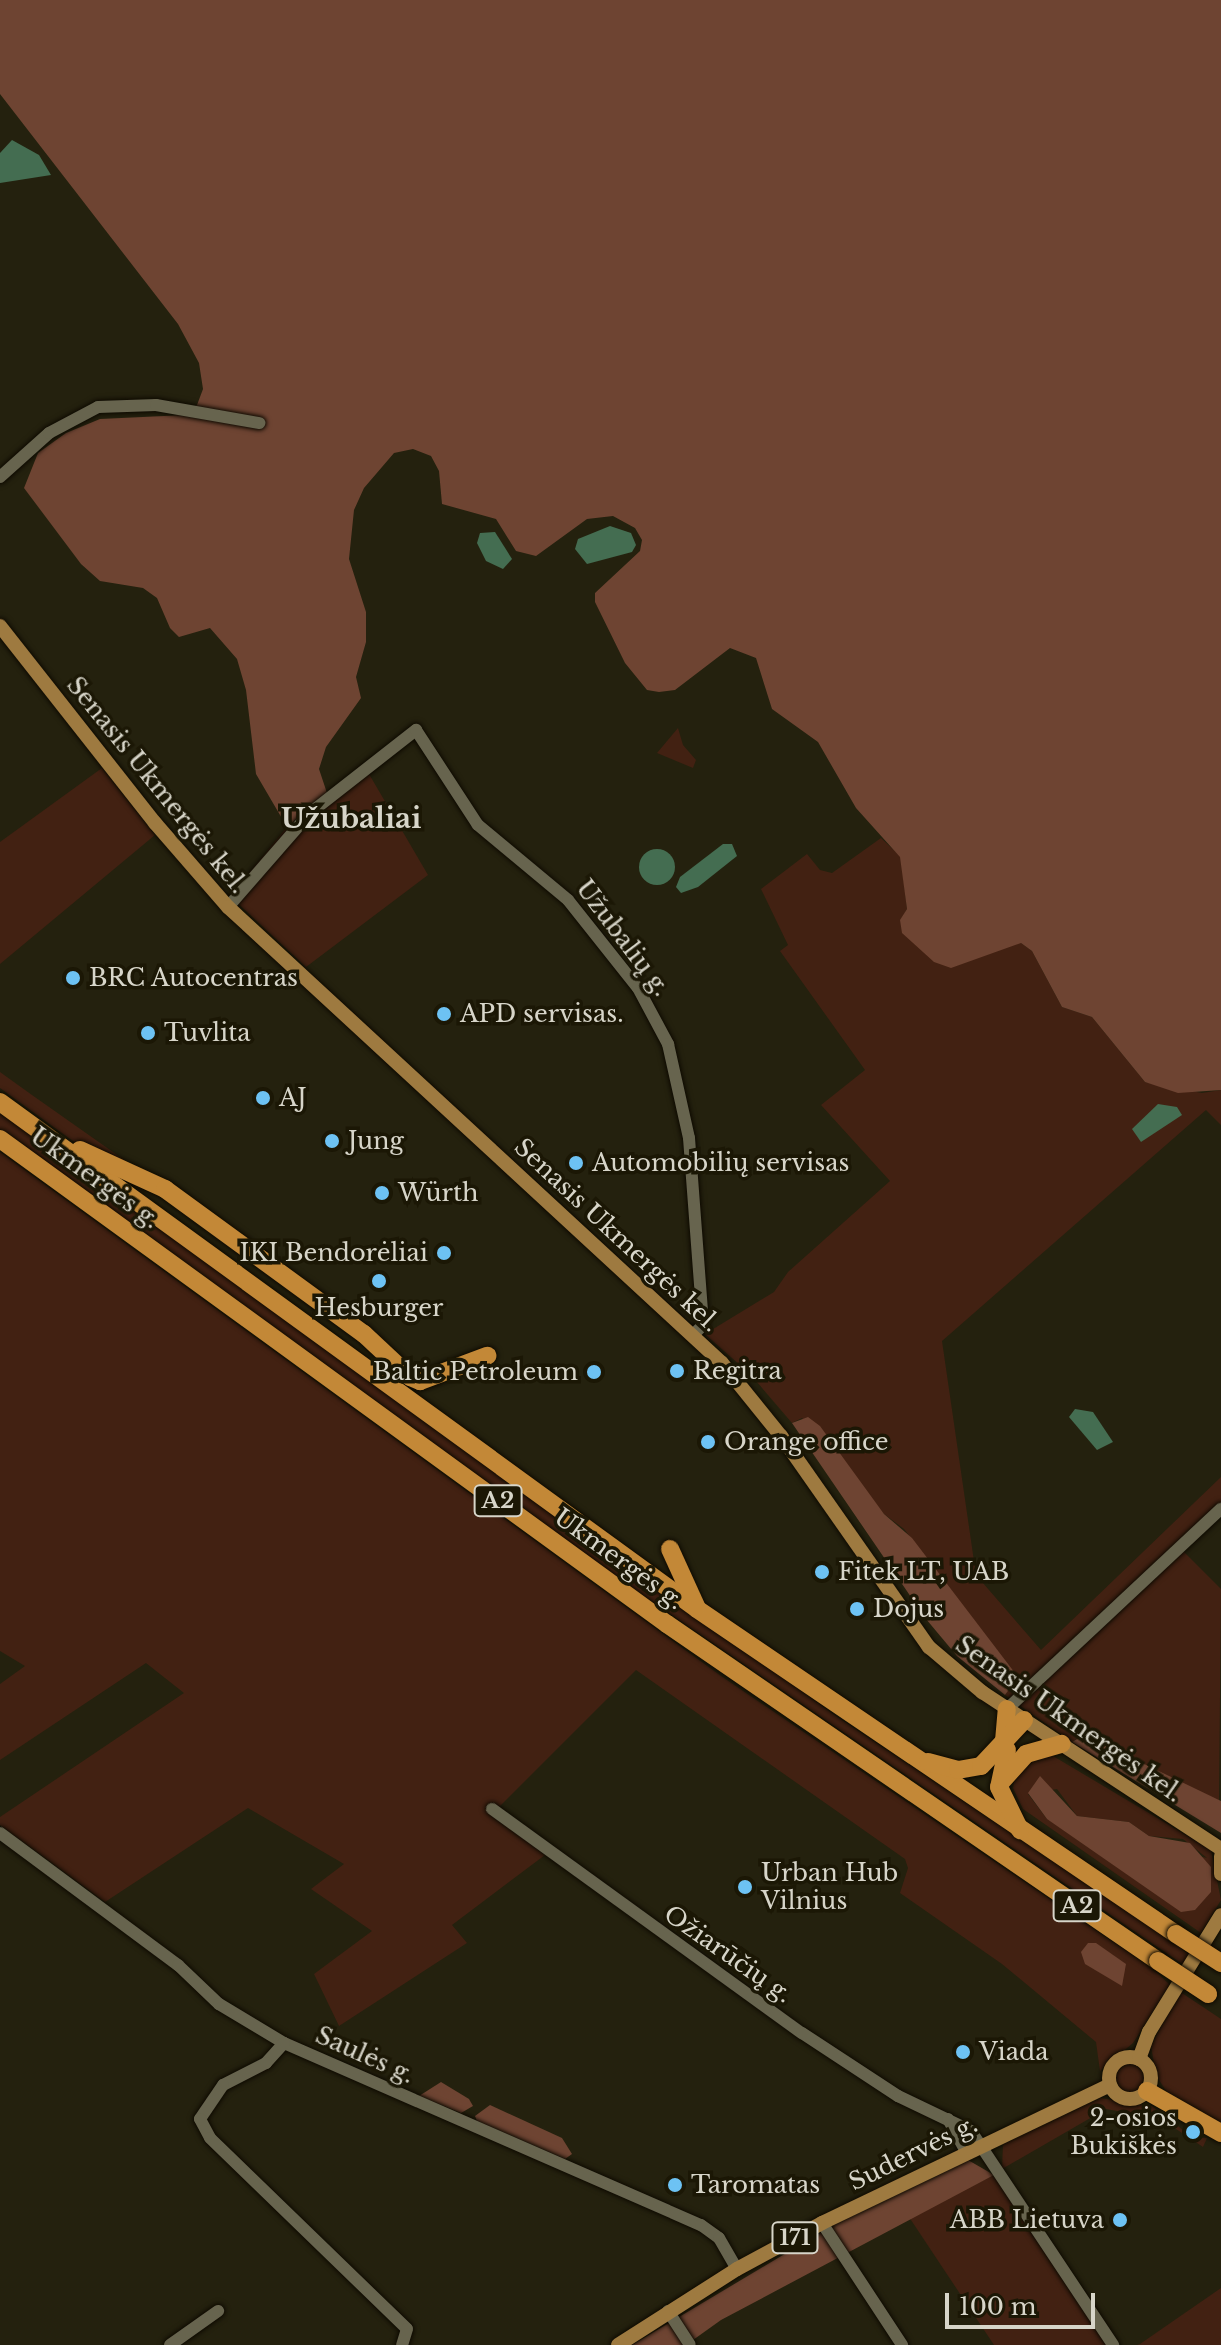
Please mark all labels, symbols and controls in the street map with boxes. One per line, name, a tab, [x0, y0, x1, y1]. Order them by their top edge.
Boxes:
street label: Senasis Ukmergės kel.	[61, 671, 253, 899]
district label: Užubaliai	[281, 802, 421, 836]
street label: Užubalių g.	[570, 874, 676, 1002]
place label: BRC Autocentras	[89, 964, 299, 992]
marker: BRC Autocentras	[64, 969, 82, 987]
place label: APD servisas.	[460, 1000, 623, 1028]
marker: APD servisas.	[435, 1005, 453, 1023]
place label: Tuvlita	[164, 1019, 251, 1047]
marker: Tuvlita	[139, 1024, 157, 1042]
place label: AJ	[279, 1084, 307, 1112]
marker: AJ	[254, 1089, 272, 1107]
street label: Ukmergės g.	[25, 1121, 165, 1235]
place label: Jung	[348, 1127, 404, 1155]
marker: Jung	[323, 1132, 341, 1150]
street label: Senasis Ukmergės kel.	[508, 1132, 726, 1338]
place label: Automobilių servisas	[592, 1149, 849, 1177]
marker: Automobilių servisas	[567, 1154, 585, 1172]
place label: Würth	[398, 1179, 479, 1207]
marker: Würth	[373, 1184, 391, 1202]
place label: IKI Bendorėliai	[240, 1239, 428, 1267]
marker: IKI Bendorėliai	[435, 1244, 453, 1262]
marker: Hesburger	[370, 1272, 388, 1290]
place label: Hesburger	[315, 1294, 443, 1322]
place label: Regitra	[693, 1357, 782, 1385]
place label: Baltic Petroleum	[373, 1358, 578, 1386]
marker: Regitra	[668, 1362, 686, 1380]
marker: Baltic Petroleum	[585, 1363, 603, 1381]
place label: Orange office	[724, 1428, 889, 1456]
marker: Orange office	[699, 1433, 717, 1451]
road number: A2	[472, 1483, 524, 1519]
street label: Ukmergės g.	[549, 1502, 689, 1616]
place label: Fitek LT, UAB	[838, 1558, 1010, 1586]
marker: Fitek LT, UAB	[813, 1563, 831, 1581]
place label: Dojus	[873, 1595, 944, 1623]
marker: Dojus	[848, 1600, 866, 1618]
street label: Senasis Ukmergės kel.	[950, 1630, 1188, 1808]
place label: Urban Hub Vilnius	[761, 1859, 898, 1915]
marker: Urban Hub Vilnius	[736, 1878, 754, 1896]
road number: A2	[1051, 1888, 1103, 1924]
street label: Ožiarūčių g.	[658, 1899, 798, 2009]
street label: Saulės g.	[311, 2021, 419, 2089]
place label: Viada	[979, 2038, 1049, 2066]
marker: Viada	[954, 2043, 972, 2061]
place label: 2-osios Bukiškės	[1070, 2104, 1177, 2160]
street label: Sudervės g.	[844, 2110, 982, 2196]
marker: 2-osios Bukiškės	[1184, 2123, 1202, 2141]
place label: Taromatas	[691, 2171, 820, 2199]
marker: Taromatas	[666, 2176, 684, 2194]
place label: ABB Lietuva	[950, 2206, 1104, 2234]
marker: ABB Lietuva	[1111, 2211, 1129, 2229]
road number: 171	[771, 2220, 819, 2256]
scale bar	[949, 2277, 1099, 2327]
text: 100 m	[959, 2292, 1037, 2321]

